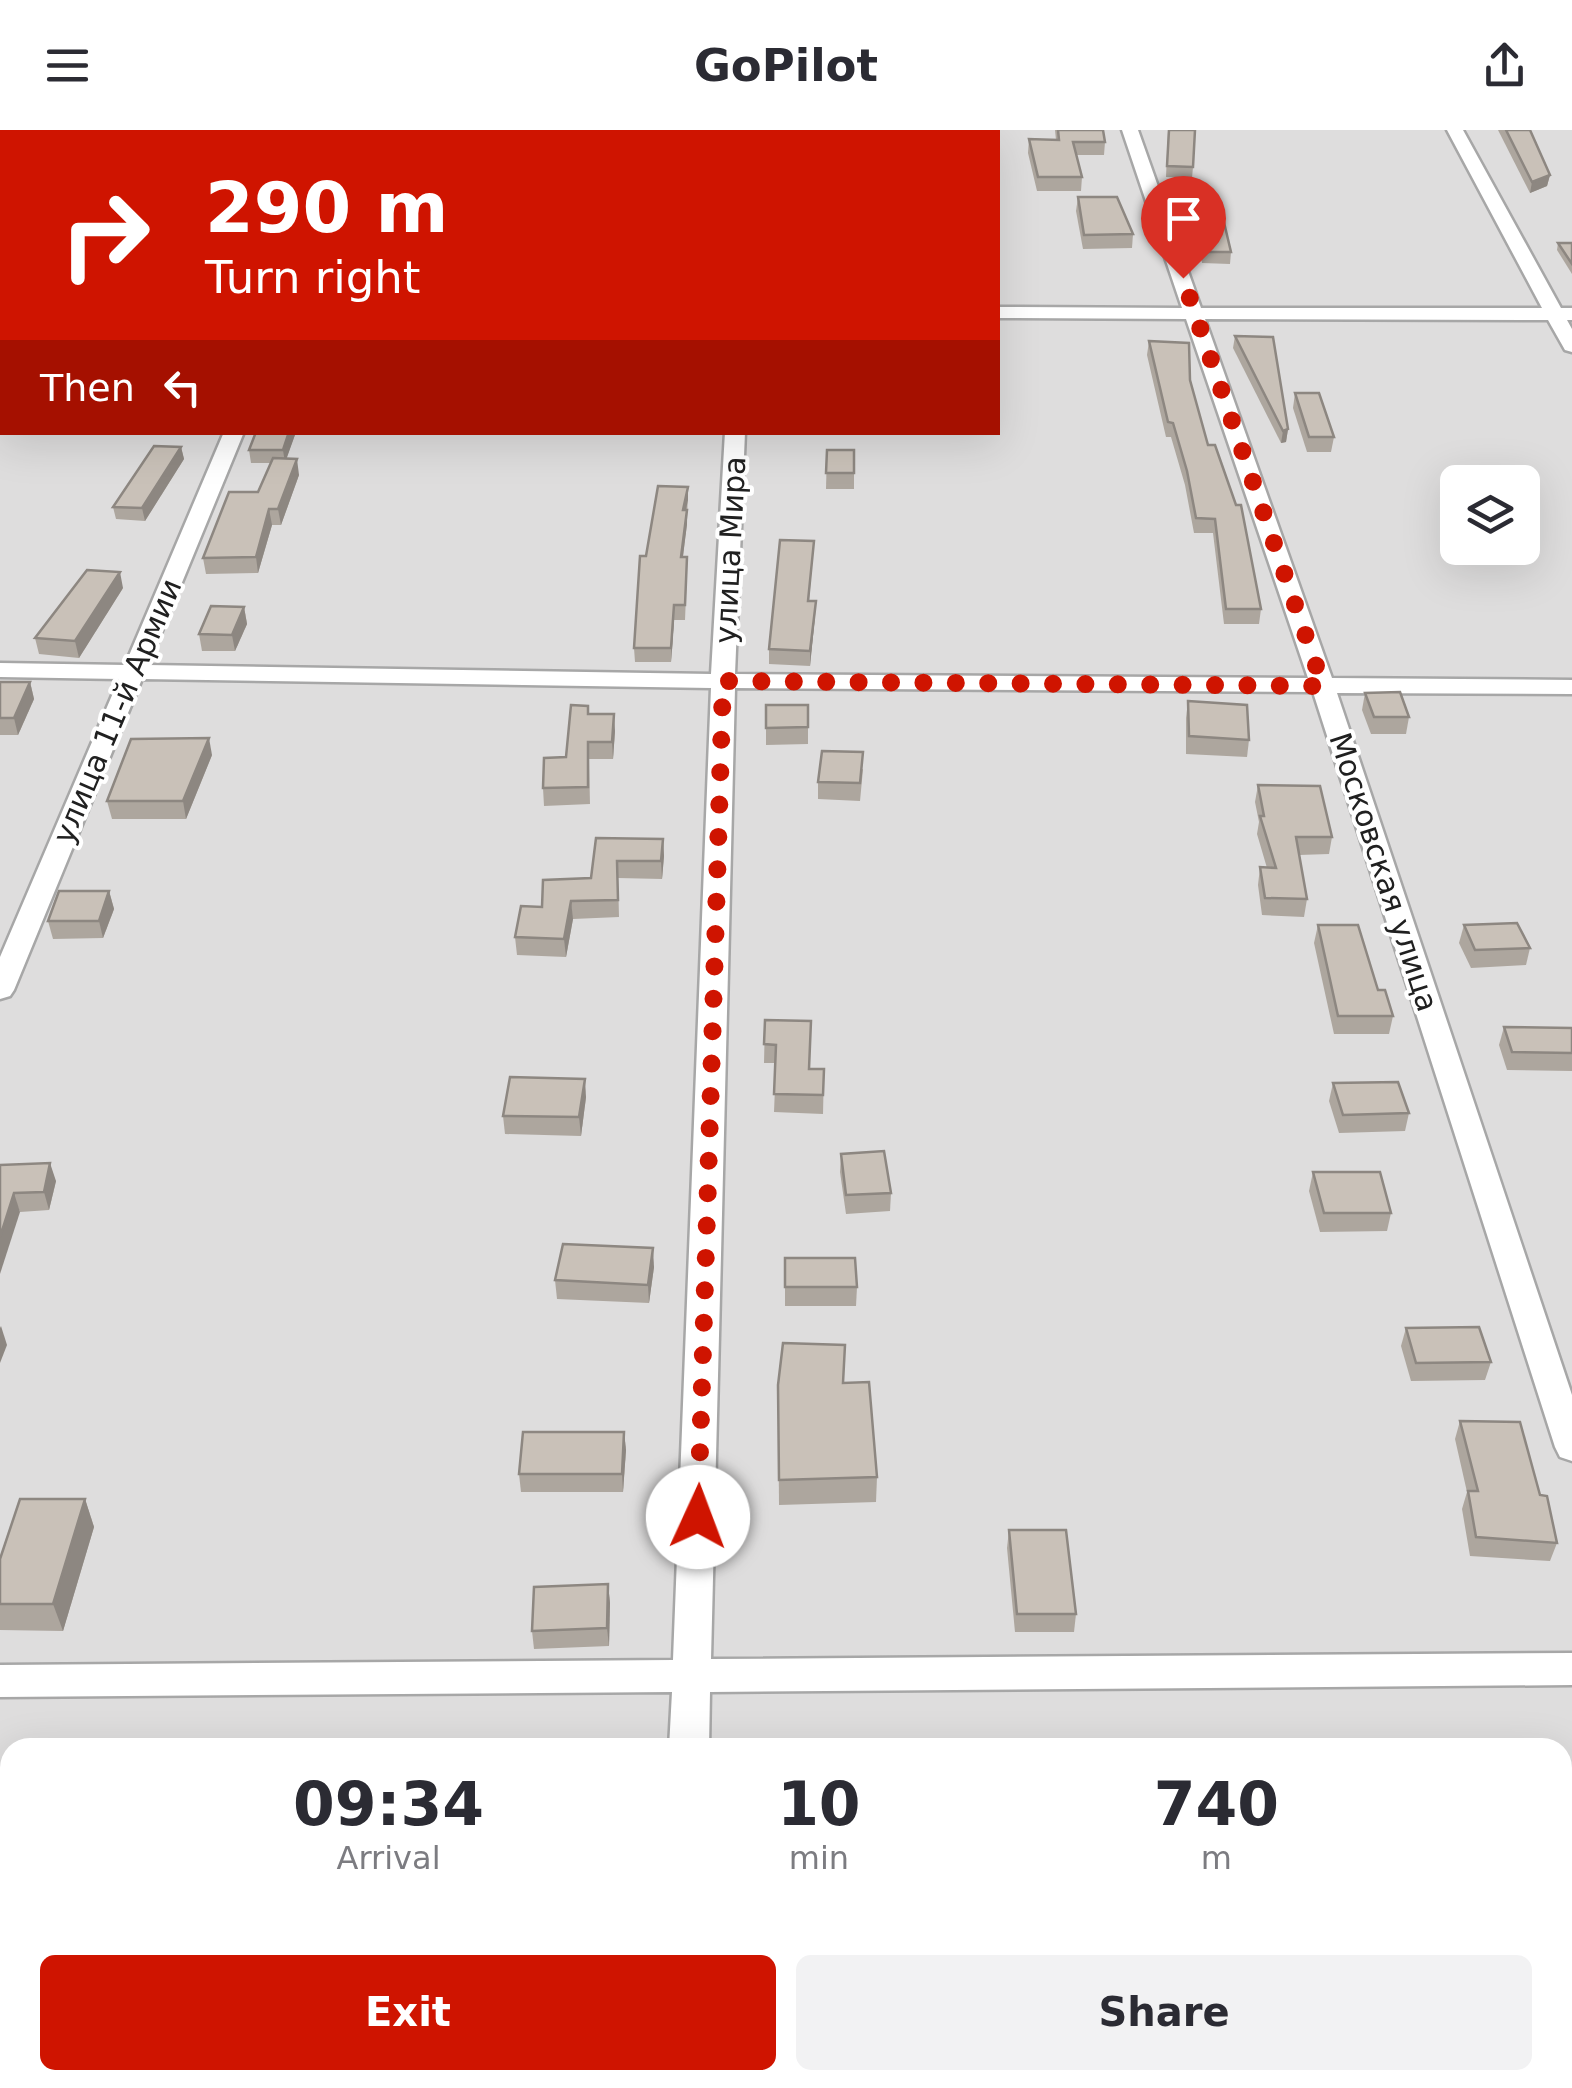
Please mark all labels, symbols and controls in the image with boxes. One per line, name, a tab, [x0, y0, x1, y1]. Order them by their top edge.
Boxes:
icon: menu	[40, 38, 95, 93]
icon: share	[1477, 38, 1532, 93]
text: GoPilot	[694, 39, 878, 92]
text: 290 m	[205, 167, 448, 249]
icon: right	[40, 170, 170, 300]
pin	[1141, 176, 1226, 279]
icon: arrive	[1156, 191, 1211, 246]
text: Turn right	[205, 251, 420, 304]
icon: left	[155, 360, 210, 415]
text: Then	[40, 366, 135, 410]
street label: улица Мира	[708, 455, 752, 645]
map controls	[1440, 465, 1540, 565]
button: layers	[1440, 465, 1540, 565]
street label: улица 11-й Армии	[45, 573, 189, 849]
street label: Московская улица	[1322, 728, 1446, 1016]
position arrow	[646, 1465, 750, 1569]
text: 09:34	[293, 1769, 484, 1839]
text: 10	[777, 1769, 861, 1839]
text: 740	[1154, 1769, 1279, 1839]
text: Arrival	[337, 1839, 441, 1877]
text: min	[789, 1839, 849, 1877]
text: m	[1201, 1839, 1232, 1877]
button: Exit	[40, 1955, 776, 2070]
button: Share	[796, 1955, 1532, 2070]

